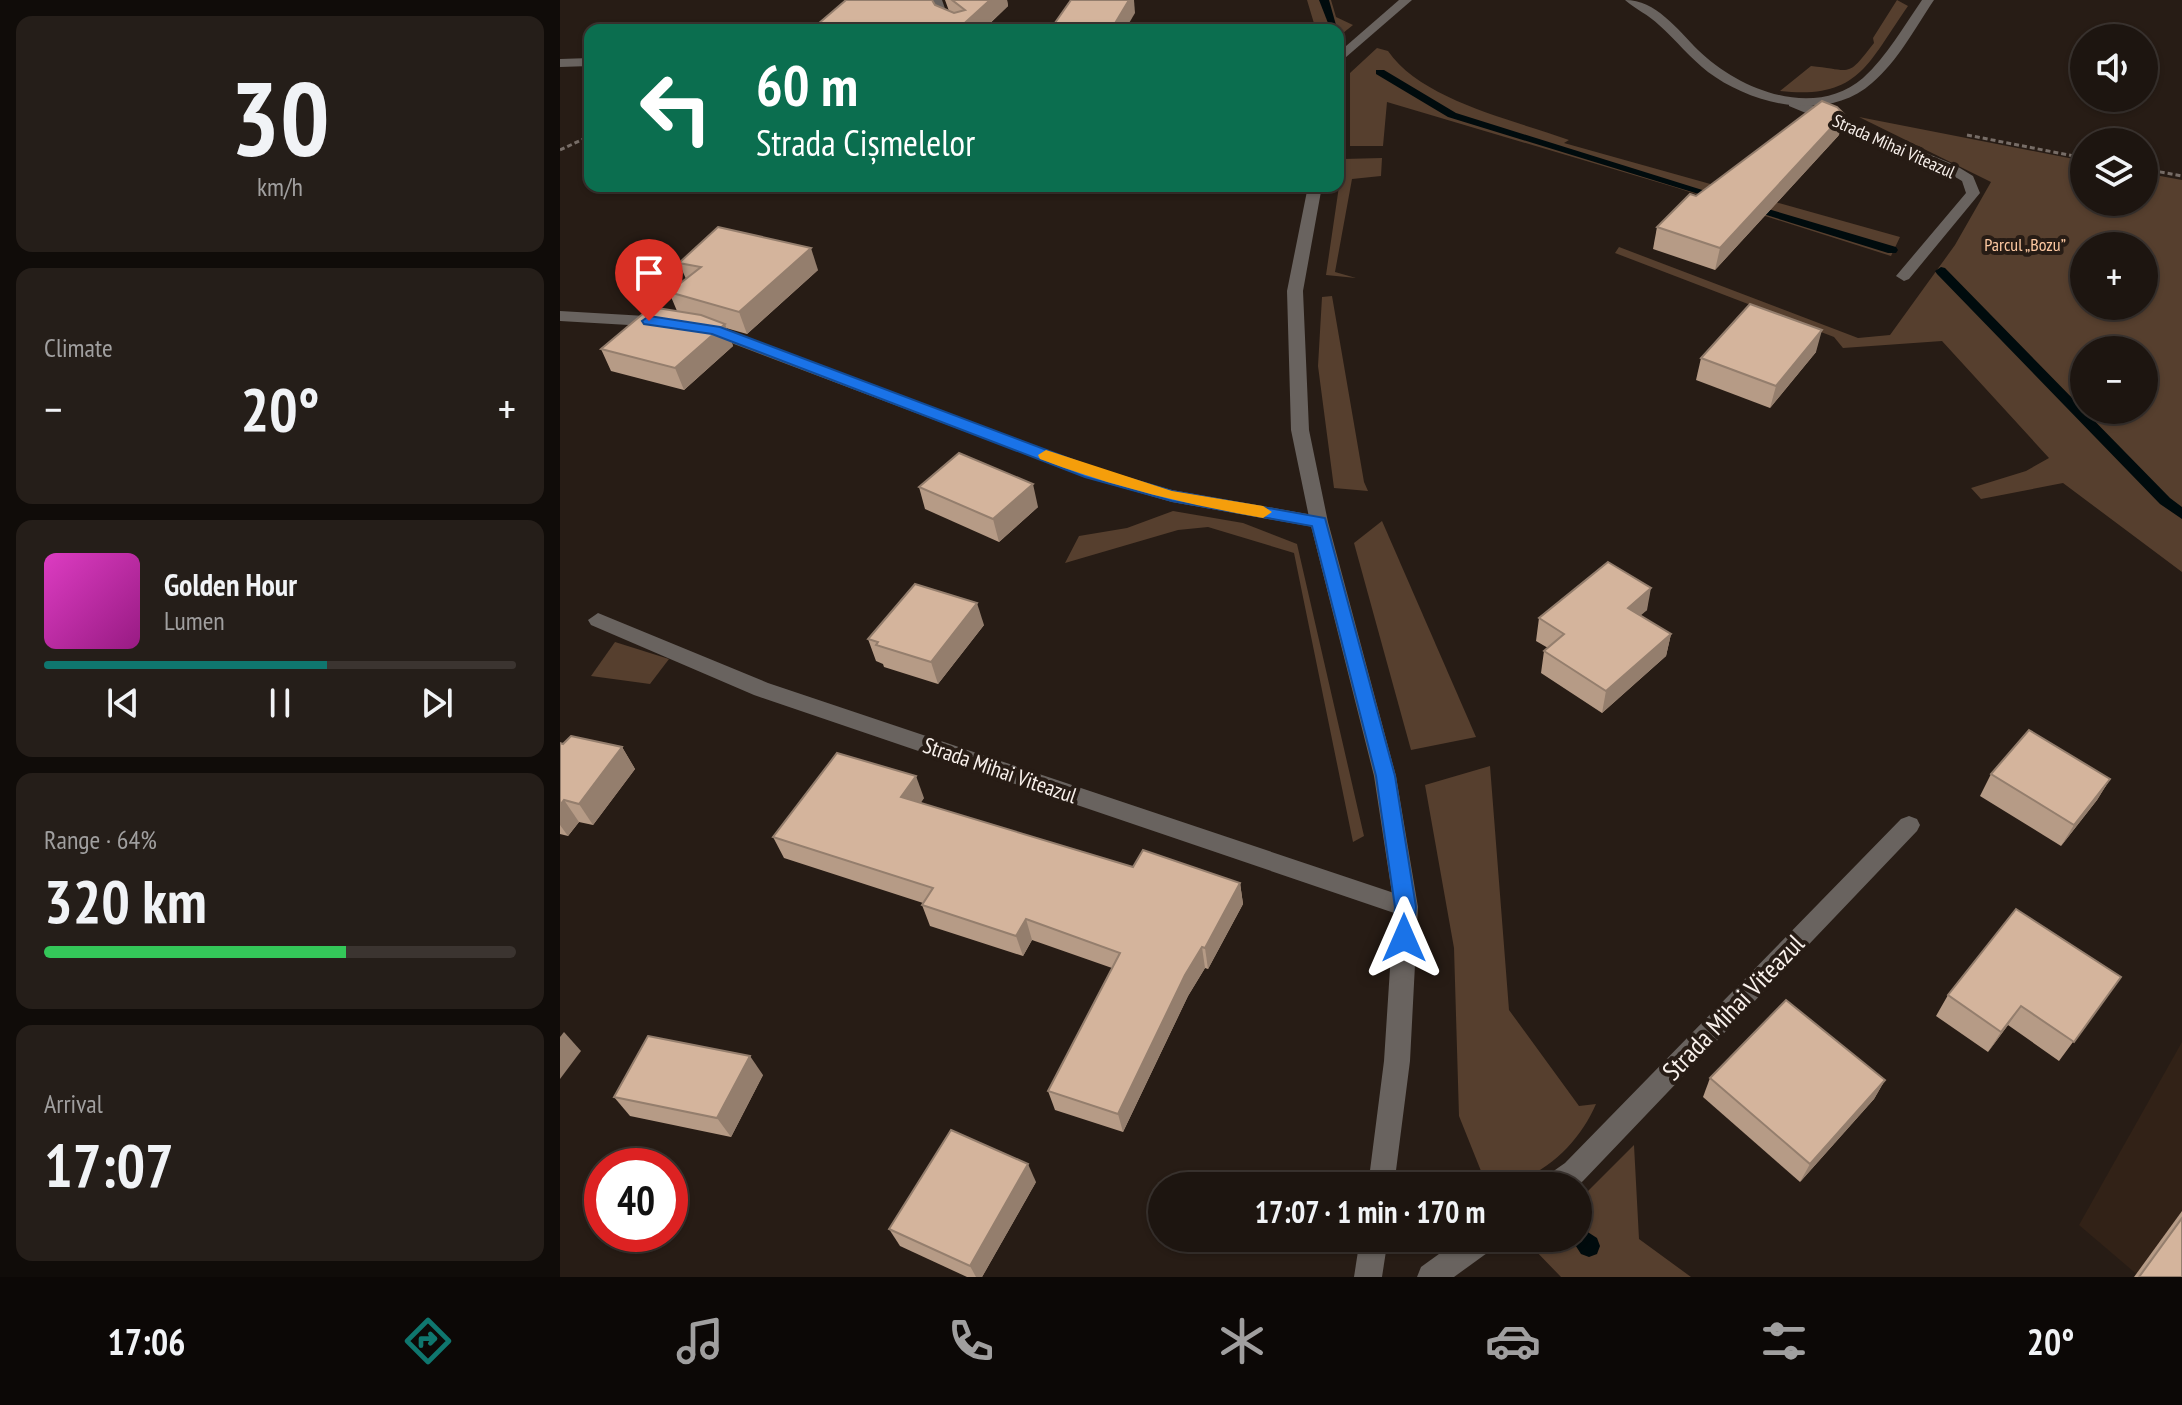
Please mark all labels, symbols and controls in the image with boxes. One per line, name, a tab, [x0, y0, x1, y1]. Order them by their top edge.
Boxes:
map controls	[2070, 24, 2158, 424]
button: sound	[2070, 24, 2158, 112]
text: 60 m	[756, 49, 858, 121]
text: 30	[230, 50, 330, 185]
icon: left	[624, 56, 728, 160]
street label: Strada Mihai Viteazul	[1829, 109, 1959, 184]
text: Strada Cișmelelor	[756, 119, 975, 166]
button: layers	[2070, 128, 2158, 216]
text: km/h	[257, 170, 303, 203]
button: +	[2070, 232, 2158, 320]
park label: Parcul „Bozu”	[1984, 233, 2066, 256]
pin	[615, 239, 683, 321]
icon: arrive	[627, 251, 671, 295]
text: Climate	[44, 331, 113, 364]
button: −	[2070, 336, 2158, 424]
text: 20°	[240, 370, 320, 448]
text: −	[44, 380, 62, 437]
text: +	[498, 380, 516, 437]
text: Golden Hour	[164, 565, 297, 604]
text: Lumen	[164, 604, 225, 637]
icon: previous	[101, 681, 145, 725]
icon: pause	[258, 681, 302, 725]
icon: next	[415, 681, 459, 725]
street label: Strada Mihai Viteazul	[919, 731, 1081, 810]
text: Range · 64%	[44, 823, 157, 856]
text: 320 km	[44, 862, 207, 940]
position arrow	[1362, 896, 1446, 980]
street label: Strada Mihai Viteazul	[1655, 927, 1811, 1087]
text: Arrival	[44, 1087, 103, 1120]
text: 17:07	[44, 1126, 174, 1204]
speed limit sign: 40	[584, 1148, 688, 1252]
text: 17:07 · 1 min · 170 m	[1255, 1192, 1485, 1231]
icon: directions	[400, 1313, 456, 1369]
icon: music	[672, 1313, 728, 1369]
icon: phone	[943, 1313, 999, 1369]
icon: climate	[1214, 1313, 1270, 1369]
icon: car	[1485, 1313, 1541, 1369]
icon: filters	[1756, 1313, 1812, 1369]
text: 17:06	[108, 1318, 185, 1365]
text: 20°	[2027, 1318, 2074, 1365]

